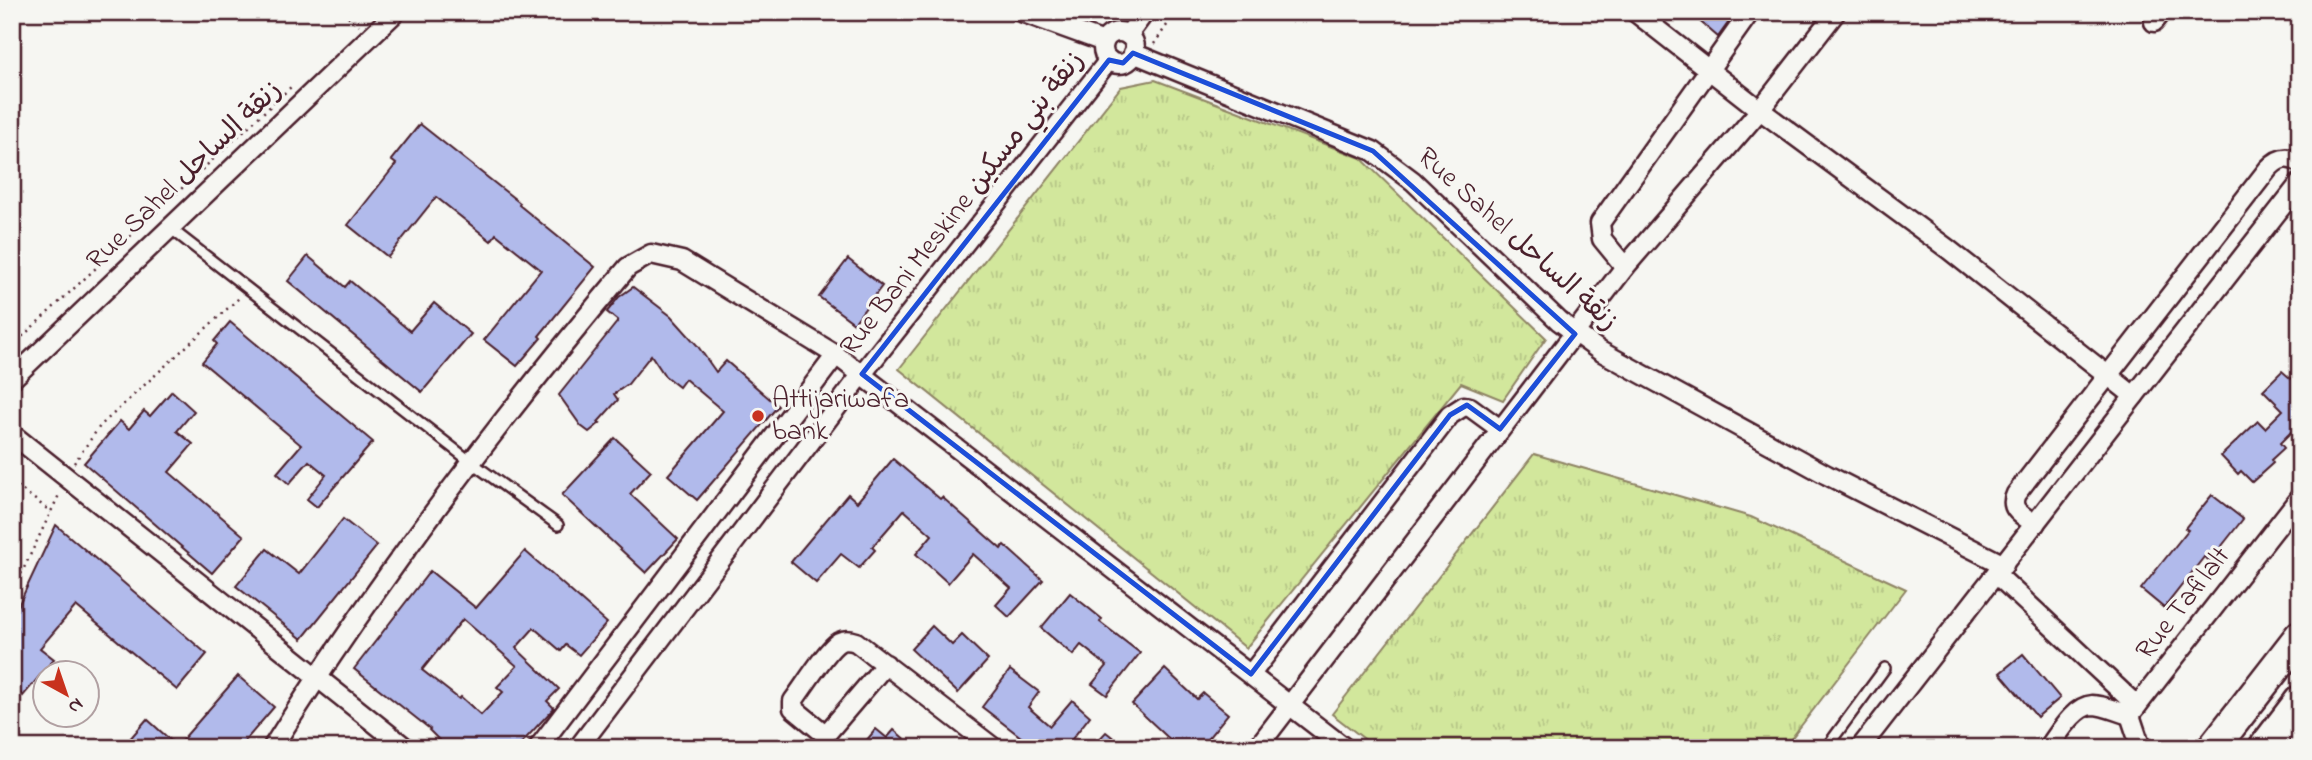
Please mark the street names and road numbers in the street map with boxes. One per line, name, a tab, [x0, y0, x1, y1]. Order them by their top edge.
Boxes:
street label: Rue Bani Meskine زنقة بني مسكين	[831, 43, 1096, 366]
street label: Rue Sahel زنقة الساحل	[78, 71, 292, 281]
street label: Rue Sahel زنقة الساحل	[1407, 138, 1627, 342]
street label: Rue Tafilalt	[2127, 539, 2241, 669]

